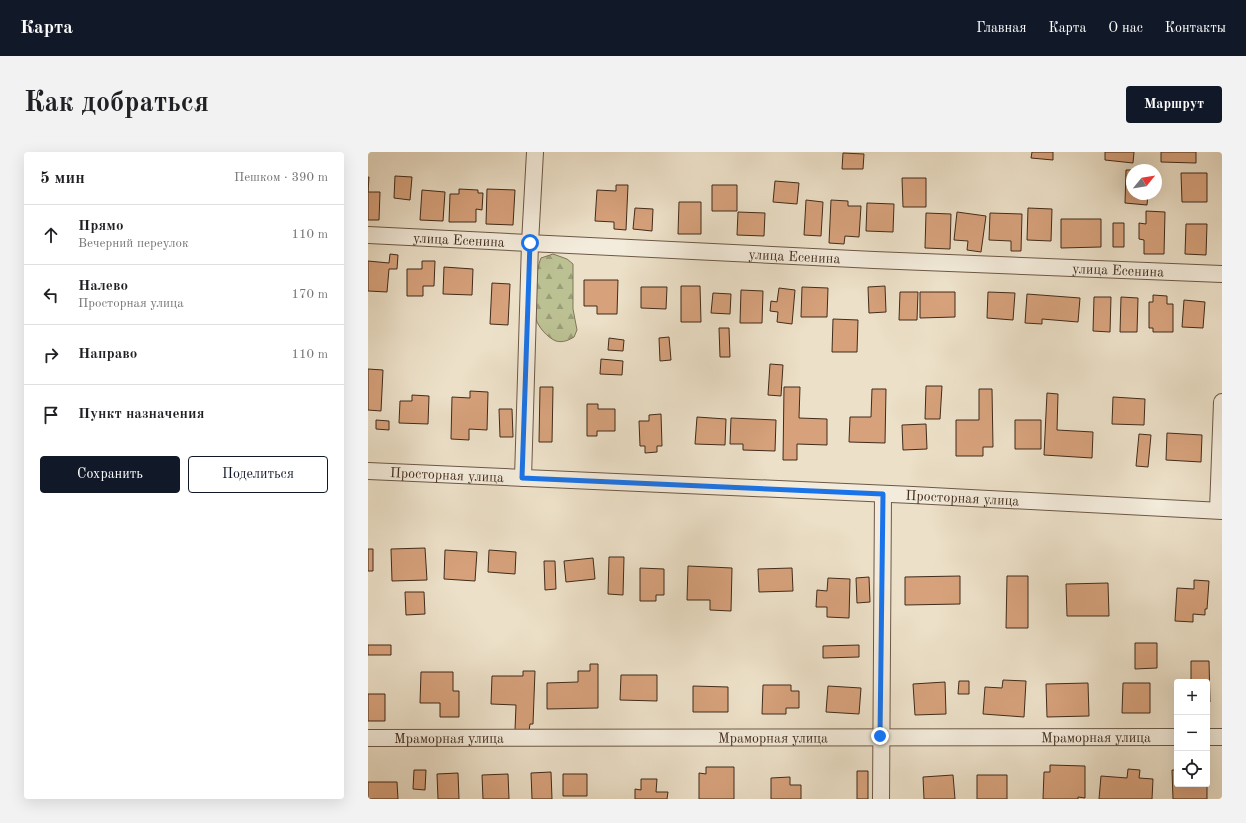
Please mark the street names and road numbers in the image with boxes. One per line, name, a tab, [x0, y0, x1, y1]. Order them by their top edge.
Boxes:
street label: улица Есенина	[413, 231, 505, 250]
street label: улица Есенина	[748, 248, 841, 266]
street label: улица Есенина	[1072, 262, 1164, 280]
street label: Просторная улица	[390, 466, 504, 485]
street label: Просторная улица	[905, 489, 1020, 508]
street label: Мраморная улица	[718, 731, 828, 746]
street label: Мраморная улица	[1041, 731, 1151, 745]
street label: Мраморная улица	[394, 732, 504, 746]

